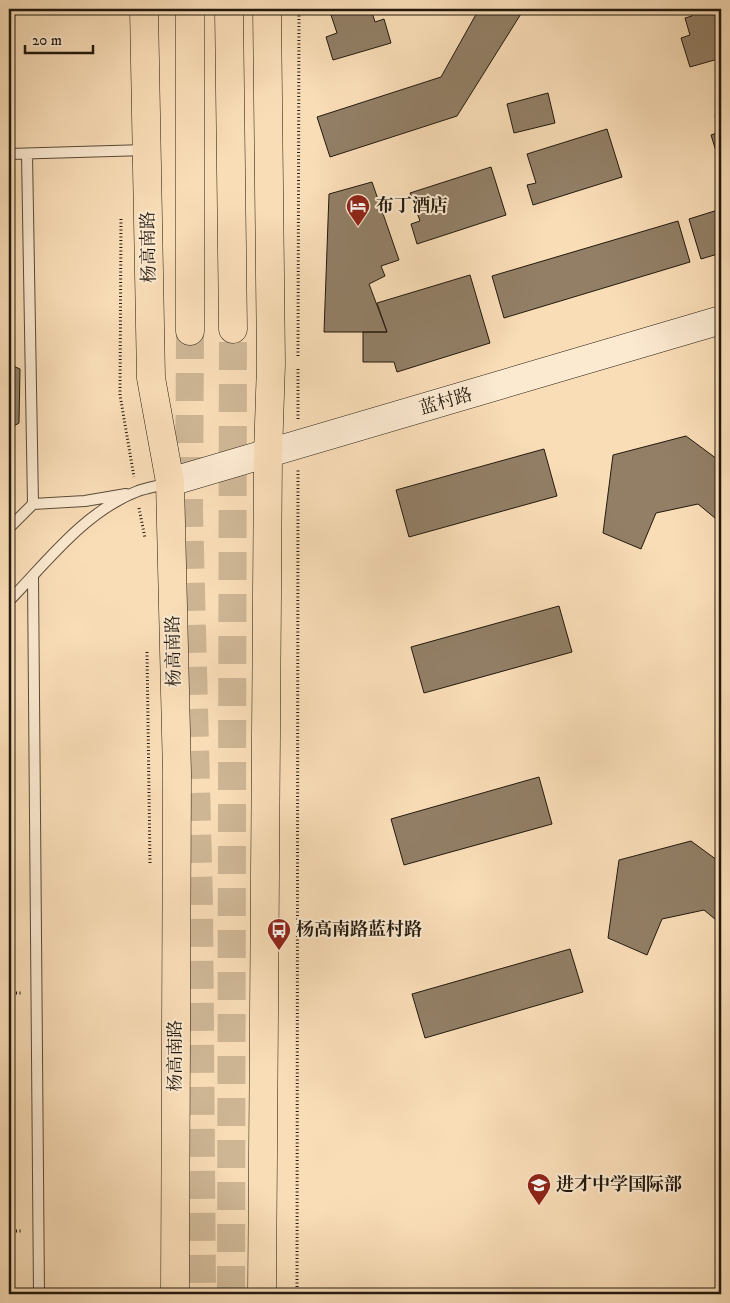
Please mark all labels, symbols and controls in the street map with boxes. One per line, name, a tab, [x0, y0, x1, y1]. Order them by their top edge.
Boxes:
scale bar	[25, 22, 92, 54]
text: 20 m	[32, 31, 62, 50]
hotel icon: 布丁酒店	[345, 193, 371, 227]
place label: 布丁酒店	[376, 195, 448, 217]
street label: 杨高南路	[137, 211, 161, 283]
street label: 蓝村路	[417, 384, 475, 420]
street label: 杨高南路	[162, 615, 186, 687]
bus stop icon: 杨高南路蓝村路	[266, 917, 292, 951]
place label: 杨高南路蓝村路	[296, 919, 422, 941]
street label: 杨高南路	[165, 1020, 187, 1092]
school or university icon: 进才中学国际部	[526, 1172, 552, 1206]
place label: 进才中学国际部	[556, 1174, 682, 1196]

